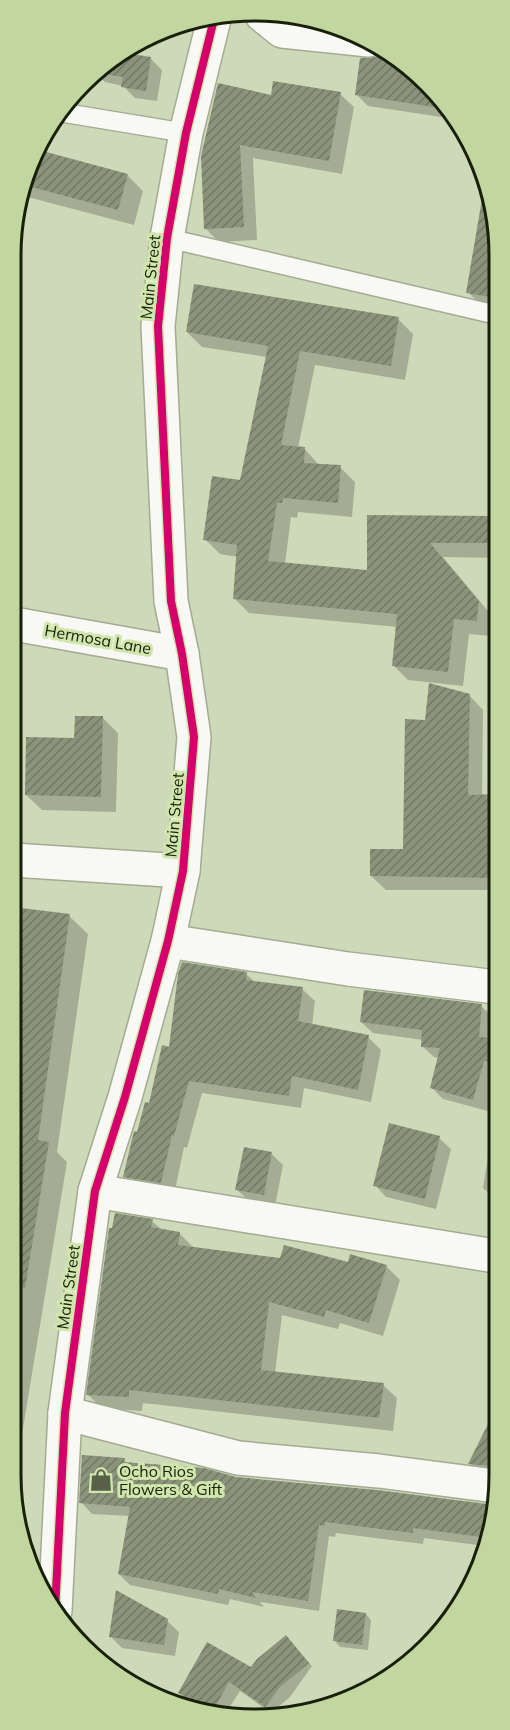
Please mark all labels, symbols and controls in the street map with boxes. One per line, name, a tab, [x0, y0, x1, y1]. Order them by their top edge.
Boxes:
street label: Main Street	[136, 233, 164, 320]
street label: Hermosa Lane	[43, 620, 153, 658]
street label: Main Street	[160, 771, 188, 858]
street label: Main Street	[52, 1243, 84, 1330]
place label: Ocho Rios Flowers & Gift	[119, 1461, 223, 1499]
shop icon: Ocho Rios Flowers & Gift	[88, 1467, 114, 1493]

